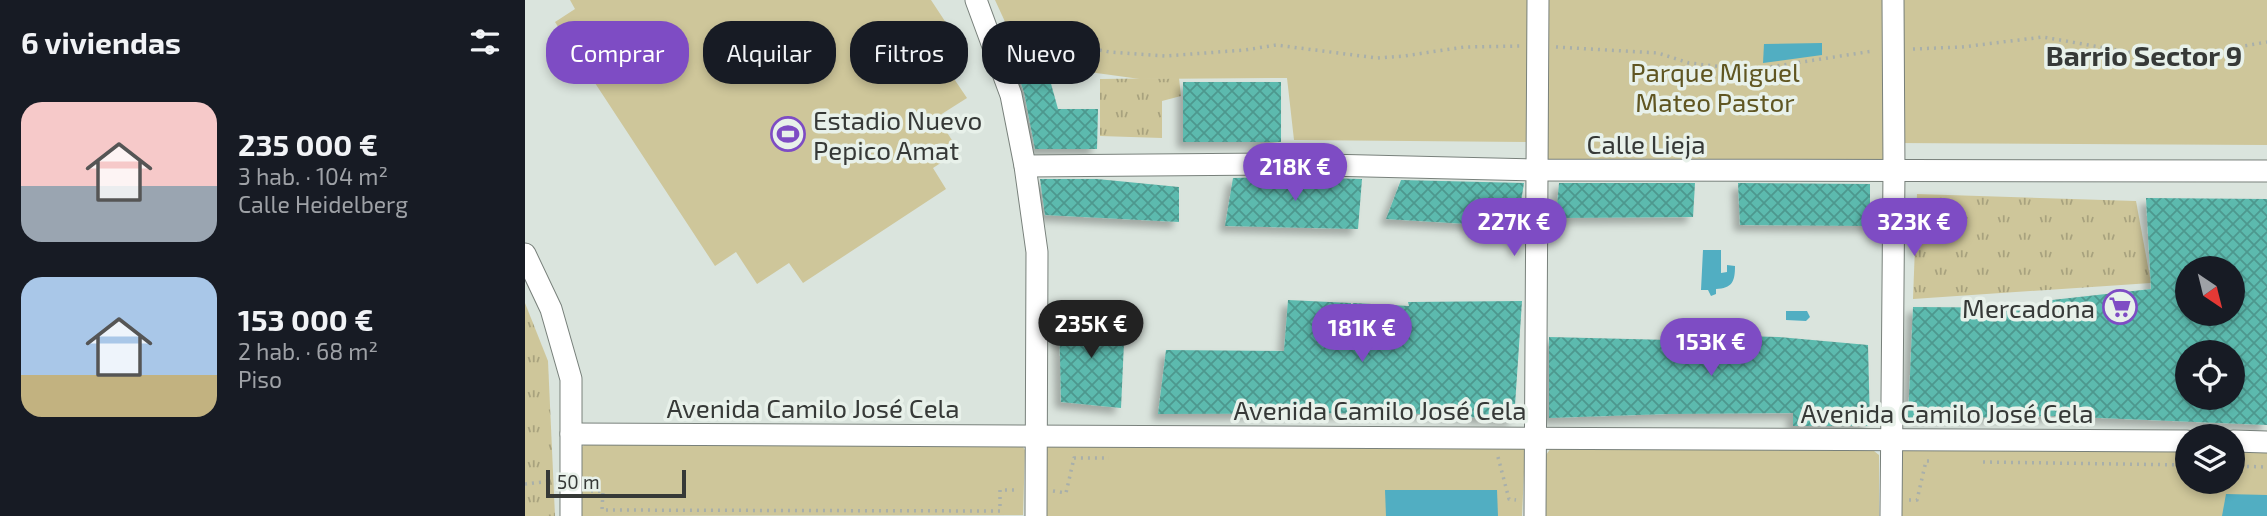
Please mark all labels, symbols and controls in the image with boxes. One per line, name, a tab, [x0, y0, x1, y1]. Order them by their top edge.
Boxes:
chip: Comprar	[546, 21, 689, 84]
chip: Alquilar	[703, 21, 836, 84]
chip: Filtros	[850, 21, 968, 84]
chip: Nuevo	[982, 21, 1100, 84]
icon: filters	[466, 23, 504, 61]
text: 6 viviendas	[21, 24, 181, 60]
district label: Barrio Sector 9	[2046, 38, 2242, 72]
park label: Parque Miguel Mateo Pastor	[1630, 56, 1800, 117]
place label: Estadio Nuevo Pepico Amat	[813, 104, 982, 165]
sports icon: Estadio Nuevo Pepico Amat	[769, 115, 807, 153]
text: 235 000 €	[238, 126, 378, 162]
street label: Calle Lieja	[1587, 128, 1705, 159]
icon: home	[77, 130, 161, 214]
pin: 218K €	[1238, 144, 1352, 203]
text: 218K €	[1259, 152, 1331, 180]
text: 3 hab. · 104 m²	[238, 162, 388, 190]
text: Calle Heidelberg	[238, 190, 408, 218]
pin: 227K €	[1457, 198, 1571, 258]
pin: 323K €	[1857, 198, 1971, 258]
text: 227K €	[1478, 207, 1550, 235]
text: 323K €	[1877, 207, 1951, 235]
north arrow	[2175, 256, 2245, 326]
map controls	[2175, 256, 2245, 494]
supermarket icon: Mercadona	[2101, 288, 2139, 326]
place label: Mercadona	[1962, 292, 2095, 323]
pin: 235K €	[1034, 300, 1148, 360]
text: 153 000 €	[238, 301, 374, 337]
pin: 181K €	[1305, 304, 1419, 364]
icon: home	[77, 305, 161, 389]
text: 235K €	[1054, 309, 1128, 337]
text: 181K €	[1328, 313, 1396, 341]
pin: 153K €	[1654, 318, 1768, 378]
text: 153K €	[1676, 327, 1746, 355]
text: 2 hab. · 68 m²	[238, 337, 378, 365]
button: locate	[2175, 340, 2245, 410]
text: Piso	[238, 365, 282, 393]
street label: Avenida Camilo José Cela	[666, 392, 960, 423]
street label: Avenida Camilo José Cela	[1233, 394, 1527, 425]
street label: Avenida Camilo José Cela	[1800, 397, 2094, 428]
button: layers	[2175, 424, 2245, 494]
scale bar	[546, 467, 686, 499]
text: 50 m	[557, 470, 600, 493]

